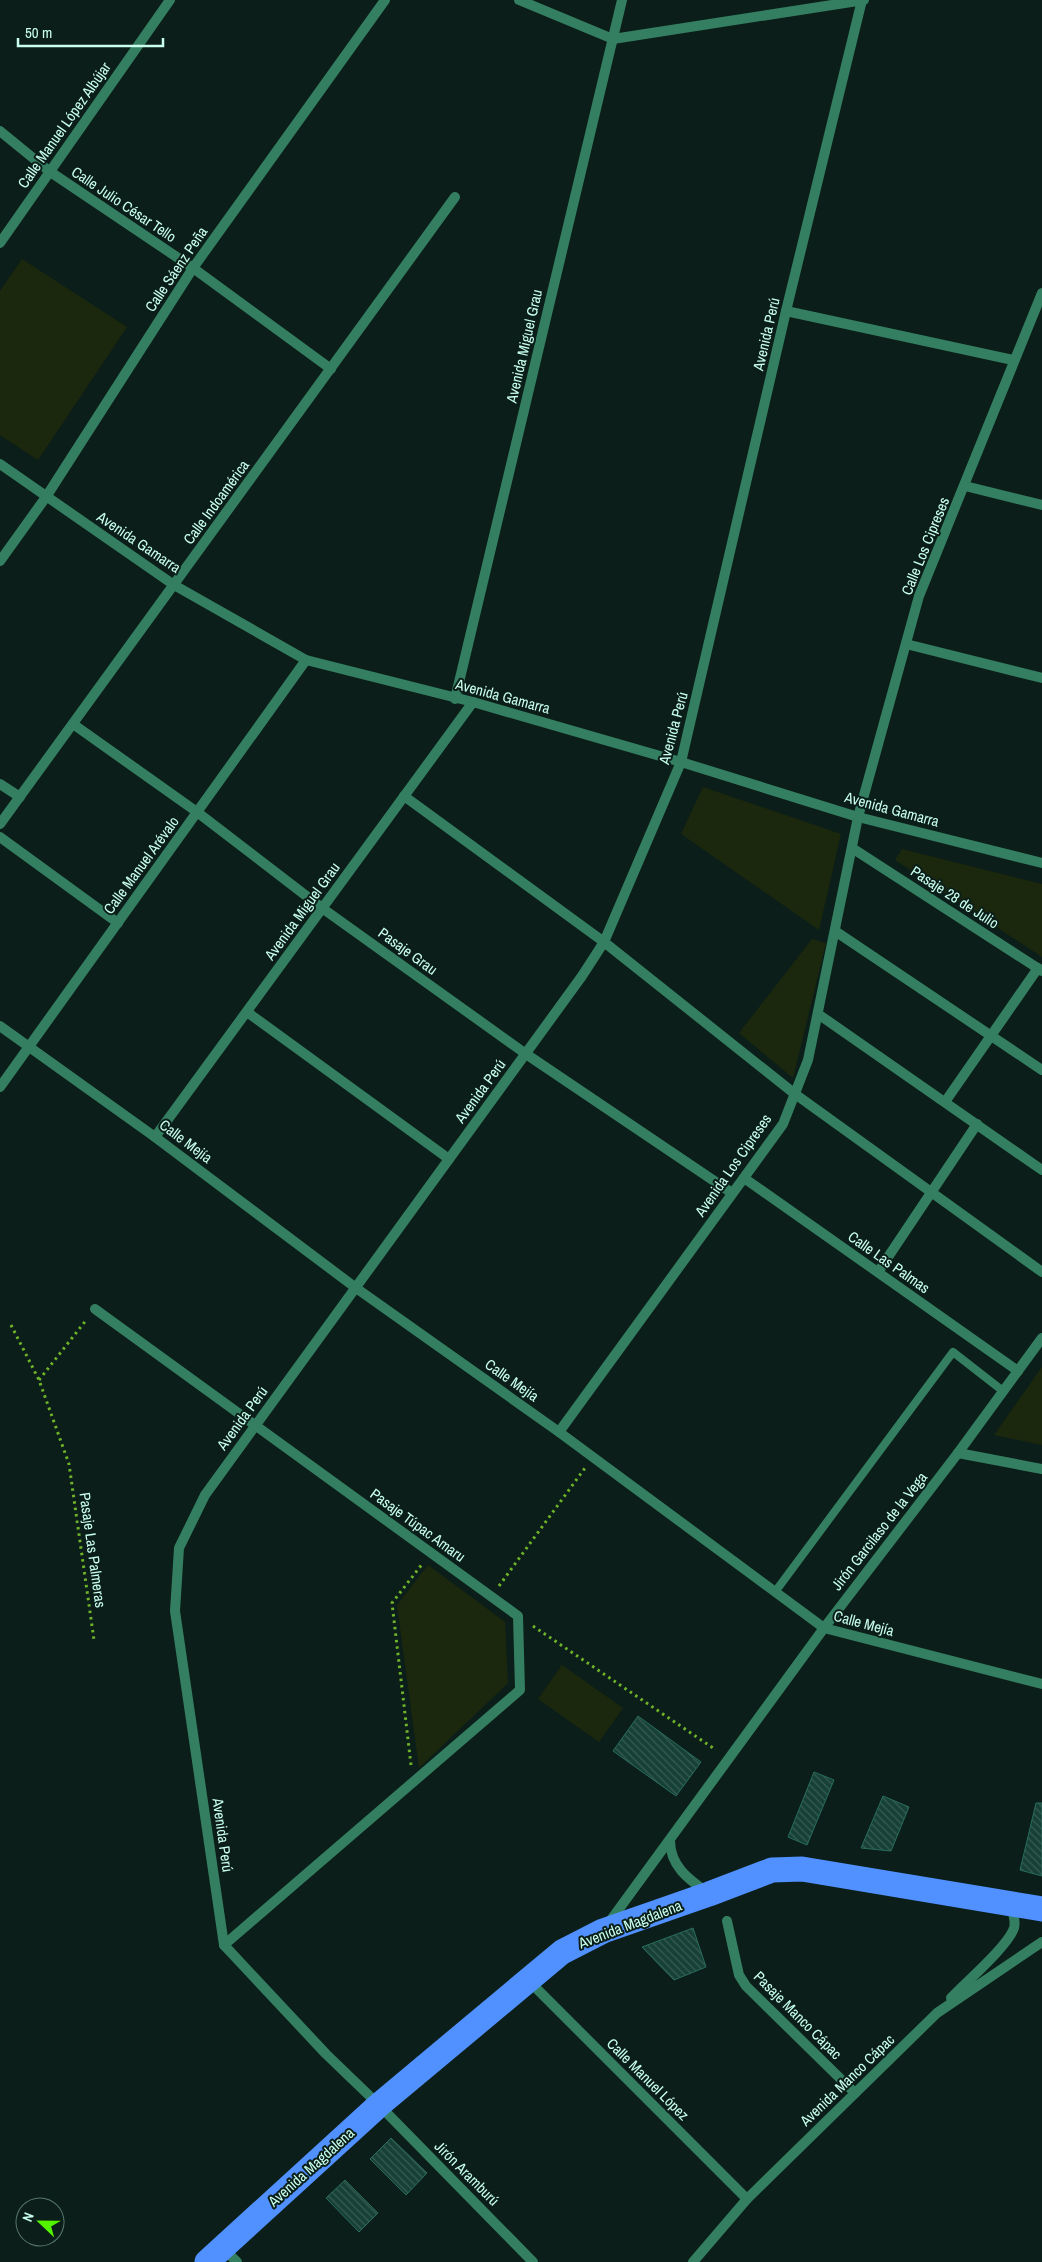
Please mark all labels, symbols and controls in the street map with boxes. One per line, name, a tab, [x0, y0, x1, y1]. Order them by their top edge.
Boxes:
scale bar	[18, 15, 162, 47]
text: 50 m	[25, 22, 52, 43]
street label: Calle Manuel López Albújar	[12, 58, 116, 192]
street label: Calle Julio César Tello	[67, 161, 181, 247]
street label: Calle Sáenz Peña	[140, 222, 212, 316]
street label: Avenida Miguel Grau	[500, 287, 547, 406]
street label: Avenida Perú	[747, 295, 785, 374]
street label: Calle Indoamérica	[178, 455, 254, 549]
street label: Calle Los Cipreses	[896, 494, 954, 598]
street label: Avenida Gamarra	[92, 506, 185, 578]
street label: Avenida Gamarra	[453, 673, 553, 719]
street label: Avenida Perú	[653, 689, 693, 768]
street label: Avenida Gamarra	[842, 786, 942, 832]
street label: Calle Manuel Arévalo	[98, 812, 184, 918]
street label: Avenida Miguel Grau	[259, 858, 345, 965]
street label: Pasaje 28 de Julio	[907, 861, 1003, 933]
street label: Pasaje Grau	[374, 922, 442, 980]
street label: Avenida Perú	[449, 1055, 510, 1128]
street label: Avenida Los Cipreses	[689, 1109, 776, 1221]
street label: Calle Mejía	[155, 1114, 217, 1168]
street label: Calle Las Palmas	[844, 1226, 934, 1298]
street label: Calle Mejía	[481, 1354, 543, 1406]
street label: Avenida Perú	[211, 1382, 272, 1455]
street label: Jirón Garcilaso de la Vega	[826, 1467, 932, 1595]
street label: Pasaje Túpac Amaru	[366, 1483, 470, 1567]
street label: Pasaje Las Palmeras	[75, 1491, 111, 1609]
street label: Calle Mejía	[832, 1605, 897, 1641]
street label: Avenida Perú	[207, 1796, 239, 1873]
street label: Avenida Magdalena	[574, 1895, 685, 1954]
street label: Pasaje Manco Cápac	[749, 1966, 847, 2064]
street label: Avenida Manco Cápac	[794, 2029, 899, 2131]
street label: Calle Manuel López	[602, 2033, 694, 2125]
street label: Avenida Magdalena	[263, 2123, 359, 2212]
street label: Jirón Aramburú	[430, 2136, 504, 2210]
north arrow	[15, 2197, 65, 2247]
text: N	[18, 2210, 38, 2224]

